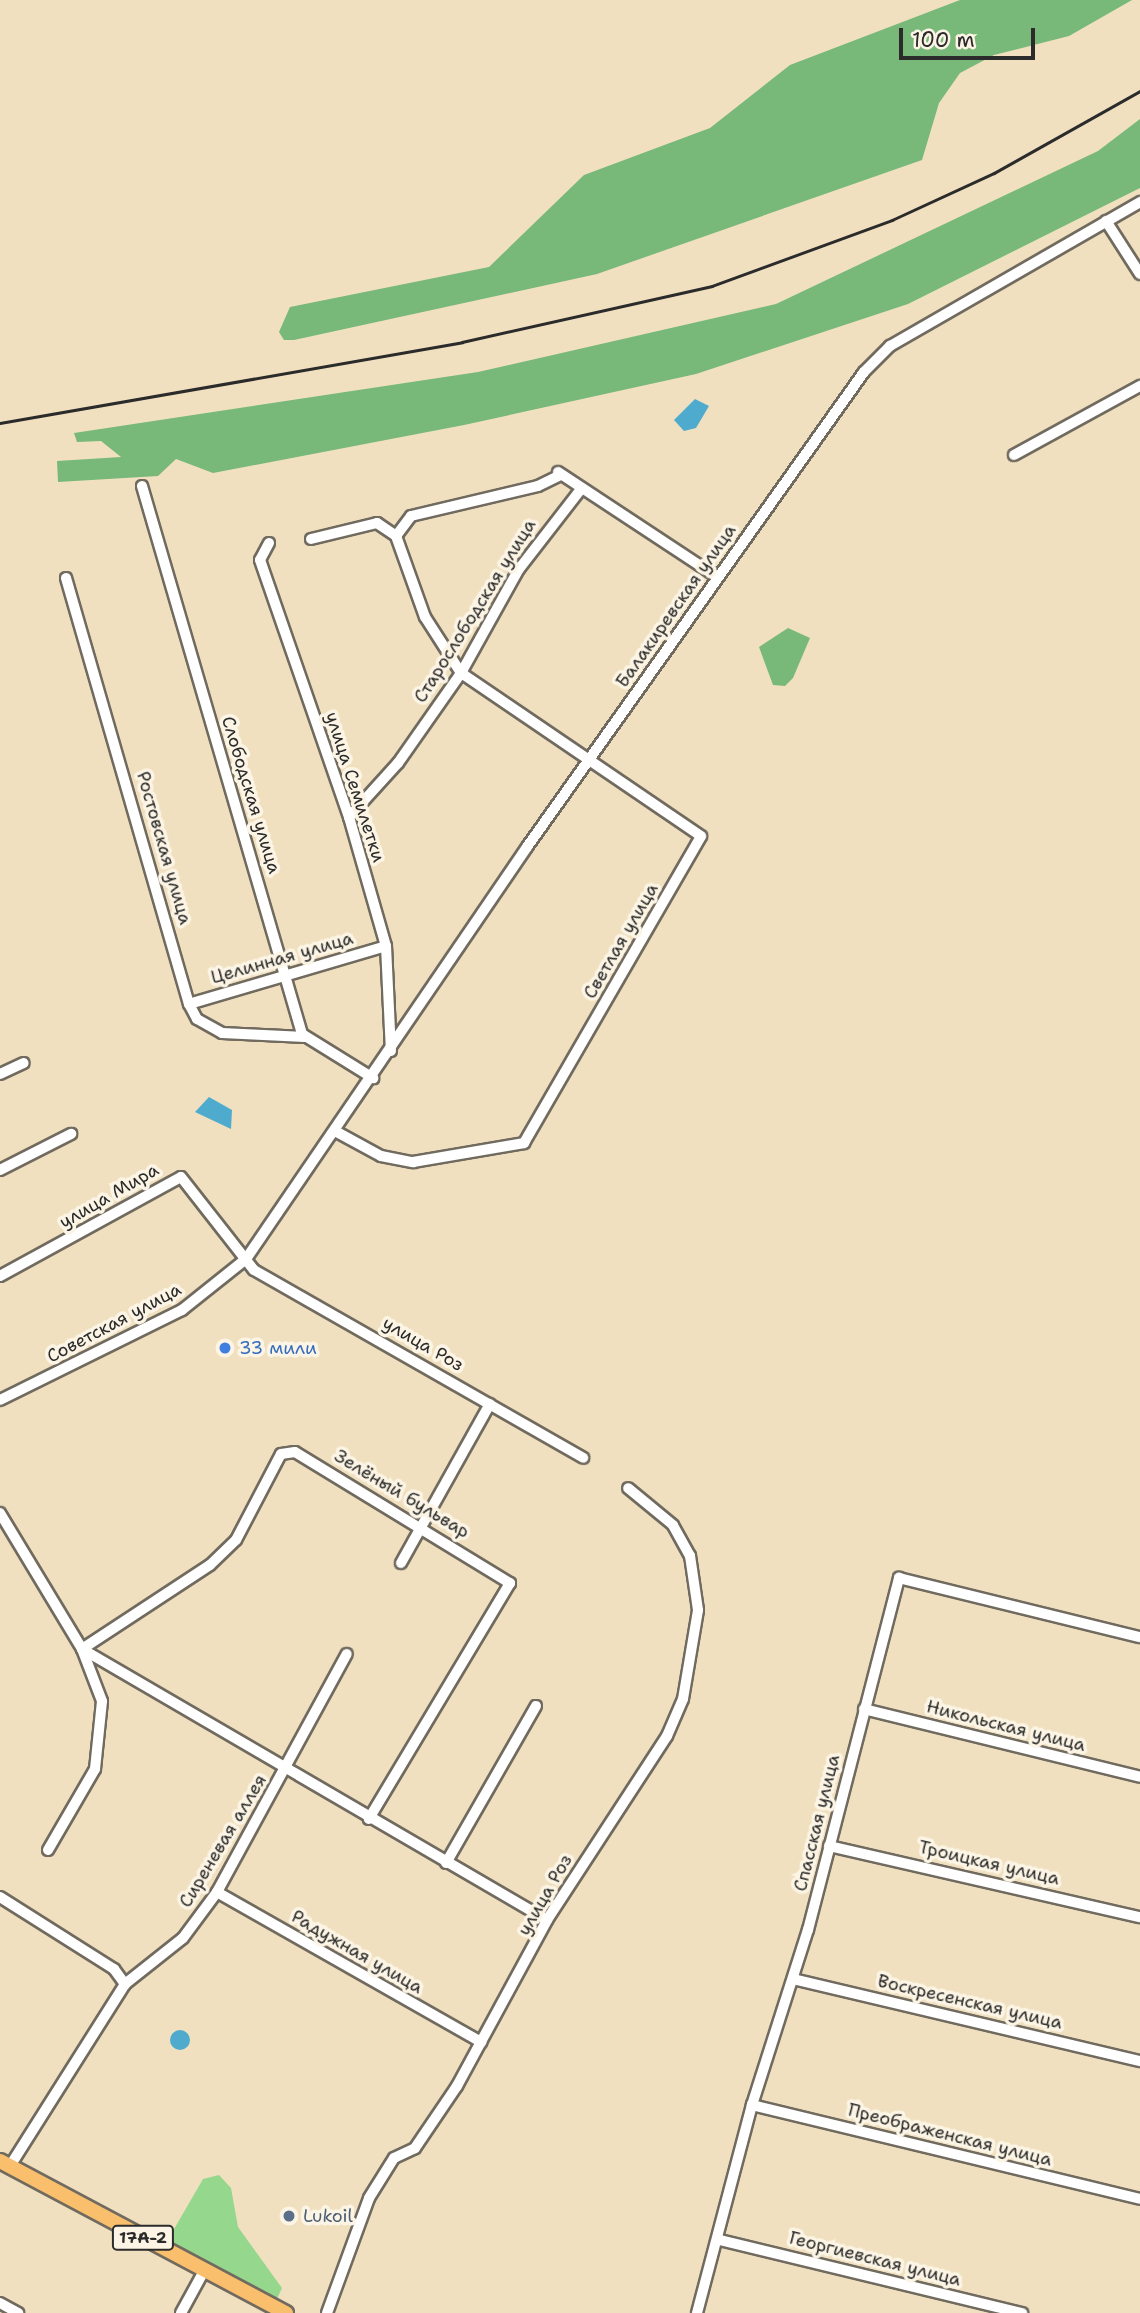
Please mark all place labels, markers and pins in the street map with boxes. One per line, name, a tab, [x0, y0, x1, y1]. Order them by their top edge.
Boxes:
place label: 33 мили	[239, 1337, 317, 1359]
marker: 33 мили	[217, 1340, 233, 1356]
place label: Lukoil	[303, 2205, 353, 2227]
marker: Lukoil	[281, 2208, 297, 2224]

